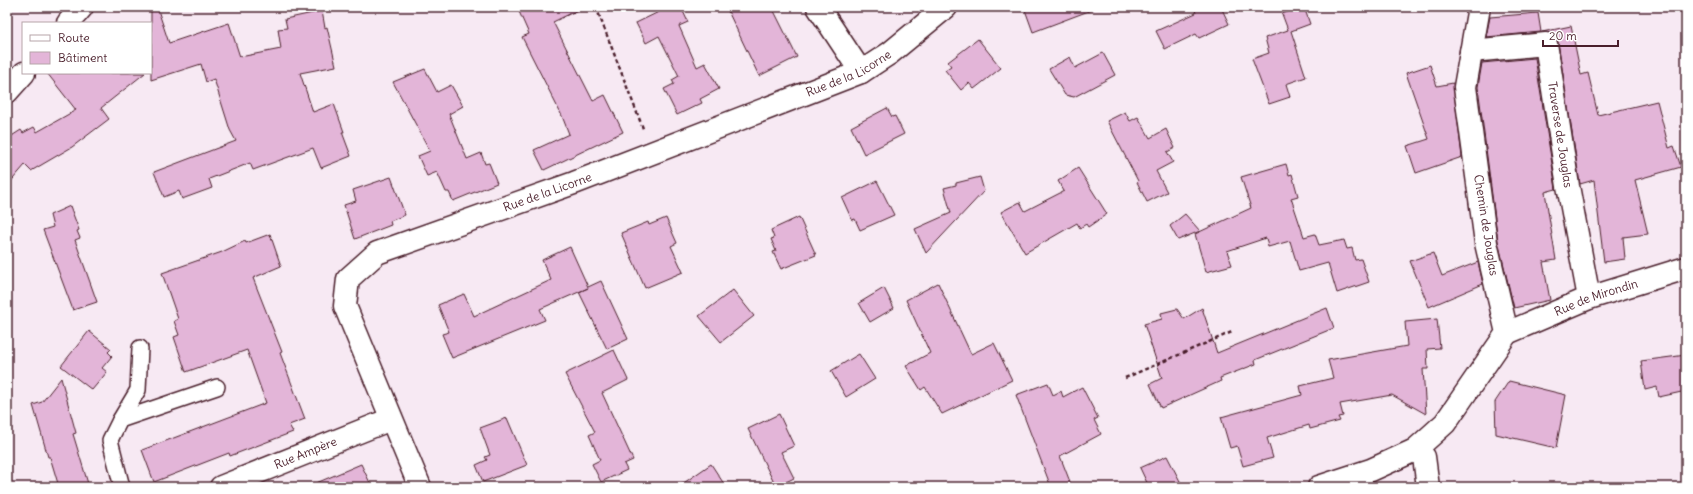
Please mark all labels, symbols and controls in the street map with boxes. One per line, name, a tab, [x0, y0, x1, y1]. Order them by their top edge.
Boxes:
legend	[22, 22, 152, 74]
scale bar	[1543, 22, 1618, 48]
text: 20 m	[1549, 28, 1577, 43]
text: Route	[58, 30, 90, 45]
street label: Rue de la Licorne	[804, 46, 894, 100]
text: Bâtiment	[58, 50, 107, 65]
street label: Traverse de Jouglas	[1545, 81, 1576, 189]
street label: Rue de la Licorne	[501, 169, 594, 215]
street label: Chemin de Jouglas	[1471, 173, 1502, 277]
street label: Rue de Mirondin	[1552, 275, 1640, 319]
street label: Rue Ampère	[272, 433, 339, 472]

